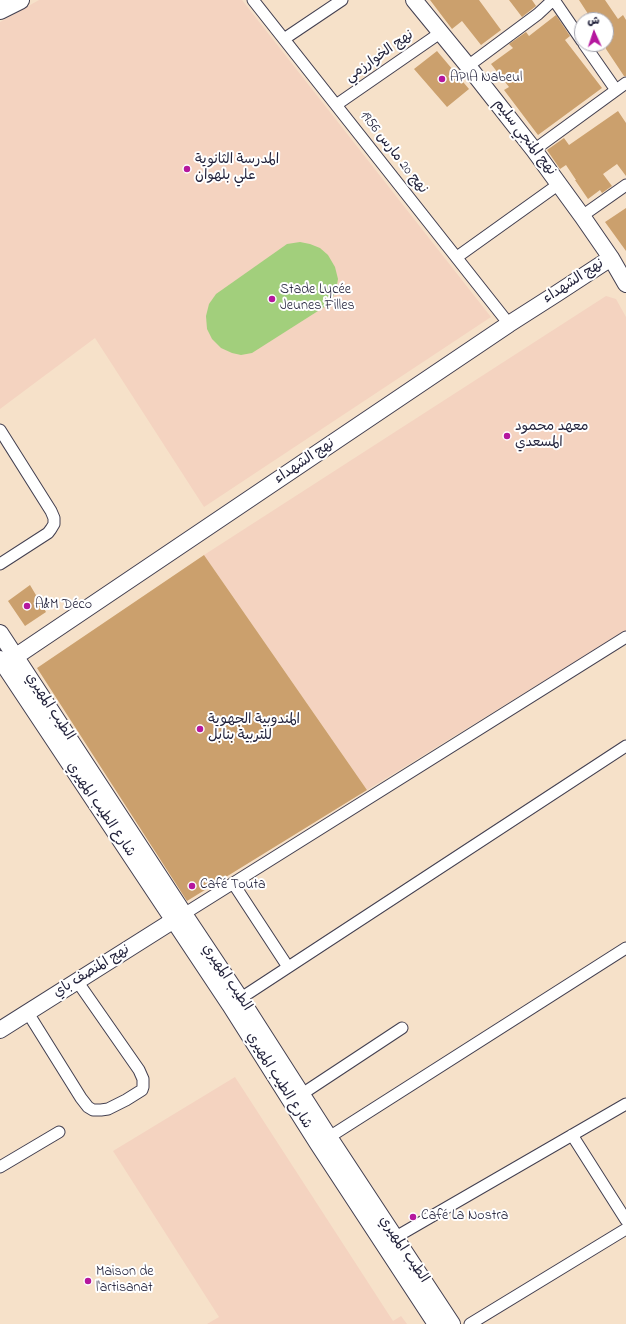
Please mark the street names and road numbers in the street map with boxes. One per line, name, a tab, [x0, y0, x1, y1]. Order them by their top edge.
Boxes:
street label: نهج الخوارزمي	[343, 27, 417, 87]
street label: نهج المنجي سليم	[489, 97, 559, 179]
street label: نهج 20 مارس 1956	[356, 108, 430, 198]
street label: نهج الشهداء	[540, 256, 608, 308]
street label: نهج الشهداء	[272, 436, 338, 488]
street label: الطيب المهيري	[21, 670, 77, 744]
street label: شارع الطيب المهيري	[62, 759, 138, 861]
street label: الطيب المهيري	[197, 941, 255, 1015]
street label: نهج المنصف باي	[51, 942, 133, 1002]
street label: شارع الطيب المهيري	[242, 1030, 314, 1132]
street label: الطيب المهيري	[374, 1213, 432, 1287]

